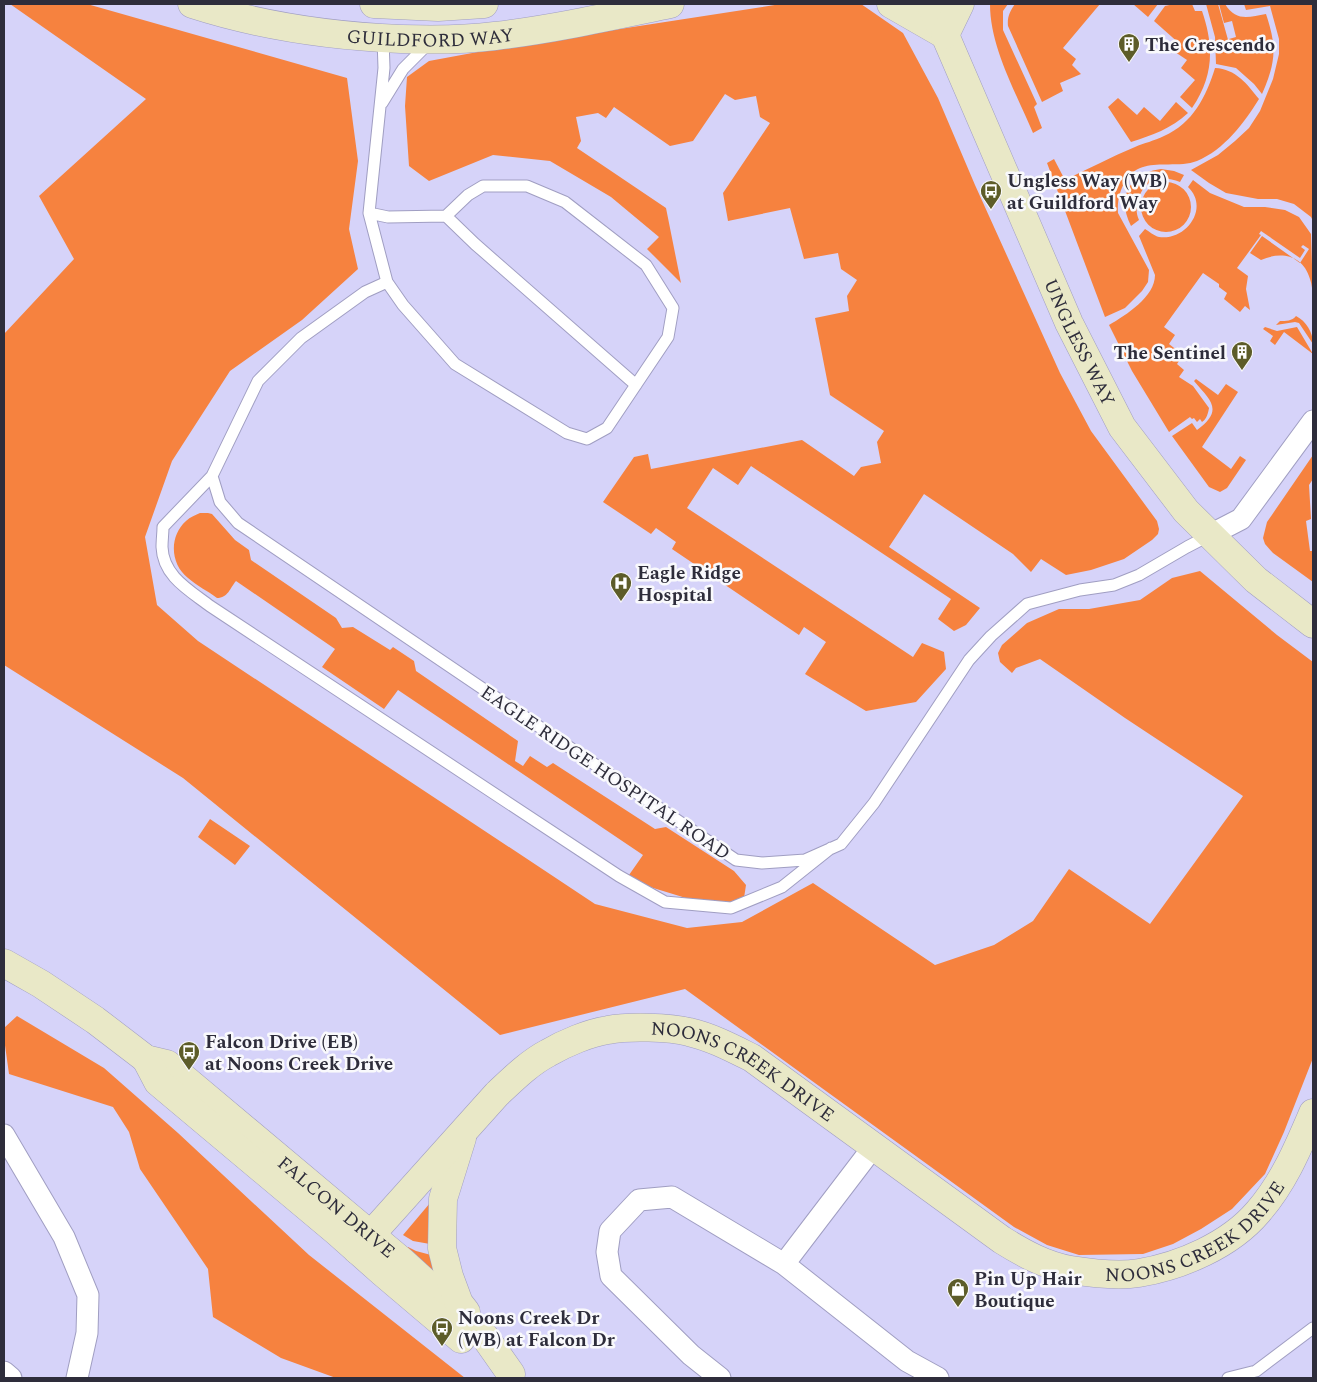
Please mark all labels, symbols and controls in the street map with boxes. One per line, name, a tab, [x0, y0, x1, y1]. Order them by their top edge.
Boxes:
street label: GUILDFORD WAY	[346, 21, 516, 56]
place label: The Crescendo	[1145, 31, 1275, 60]
building icon: The Crescendo	[1117, 32, 1141, 63]
place label: Ungless Way (WB) at Guildford Way	[1007, 167, 1167, 218]
bus stop icon: Ungless Way (WB) at Guildford Way	[979, 179, 1003, 210]
street label: UNGLESS WAY	[1036, 274, 1122, 412]
place label: The Sentinel	[1113, 339, 1226, 368]
building icon: The Sentinel	[1230, 340, 1254, 371]
place label: Eagle Ridge Hospital	[637, 559, 741, 610]
hospital icon: Eagle Ridge Hospital	[609, 571, 633, 602]
street label: EAGLE RIDGE HOSPITAL ROAD	[474, 678, 736, 868]
street label: NOONS CREEK DRIVE	[650, 1015, 840, 1130]
place label: Falcon Drive (EB) at Noons Creek Drive	[205, 1028, 393, 1079]
bus stop icon: Falcon Drive (EB) at Noons Creek Drive	[177, 1040, 201, 1071]
street label: FALCON DRIVE	[270, 1149, 401, 1266]
street label: NOONS CREEK DRIVE	[1104, 1176, 1293, 1290]
place label: Pin Up Hair Boutique	[974, 1265, 1083, 1316]
shop icon: Pin Up Hair Boutique	[946, 1277, 970, 1308]
place label: Noons Creek Dr (WB) at Falcon Dr	[458, 1304, 616, 1355]
bus stop icon: Noons Creek Dr (WB) at Falcon Dr	[430, 1316, 454, 1347]

